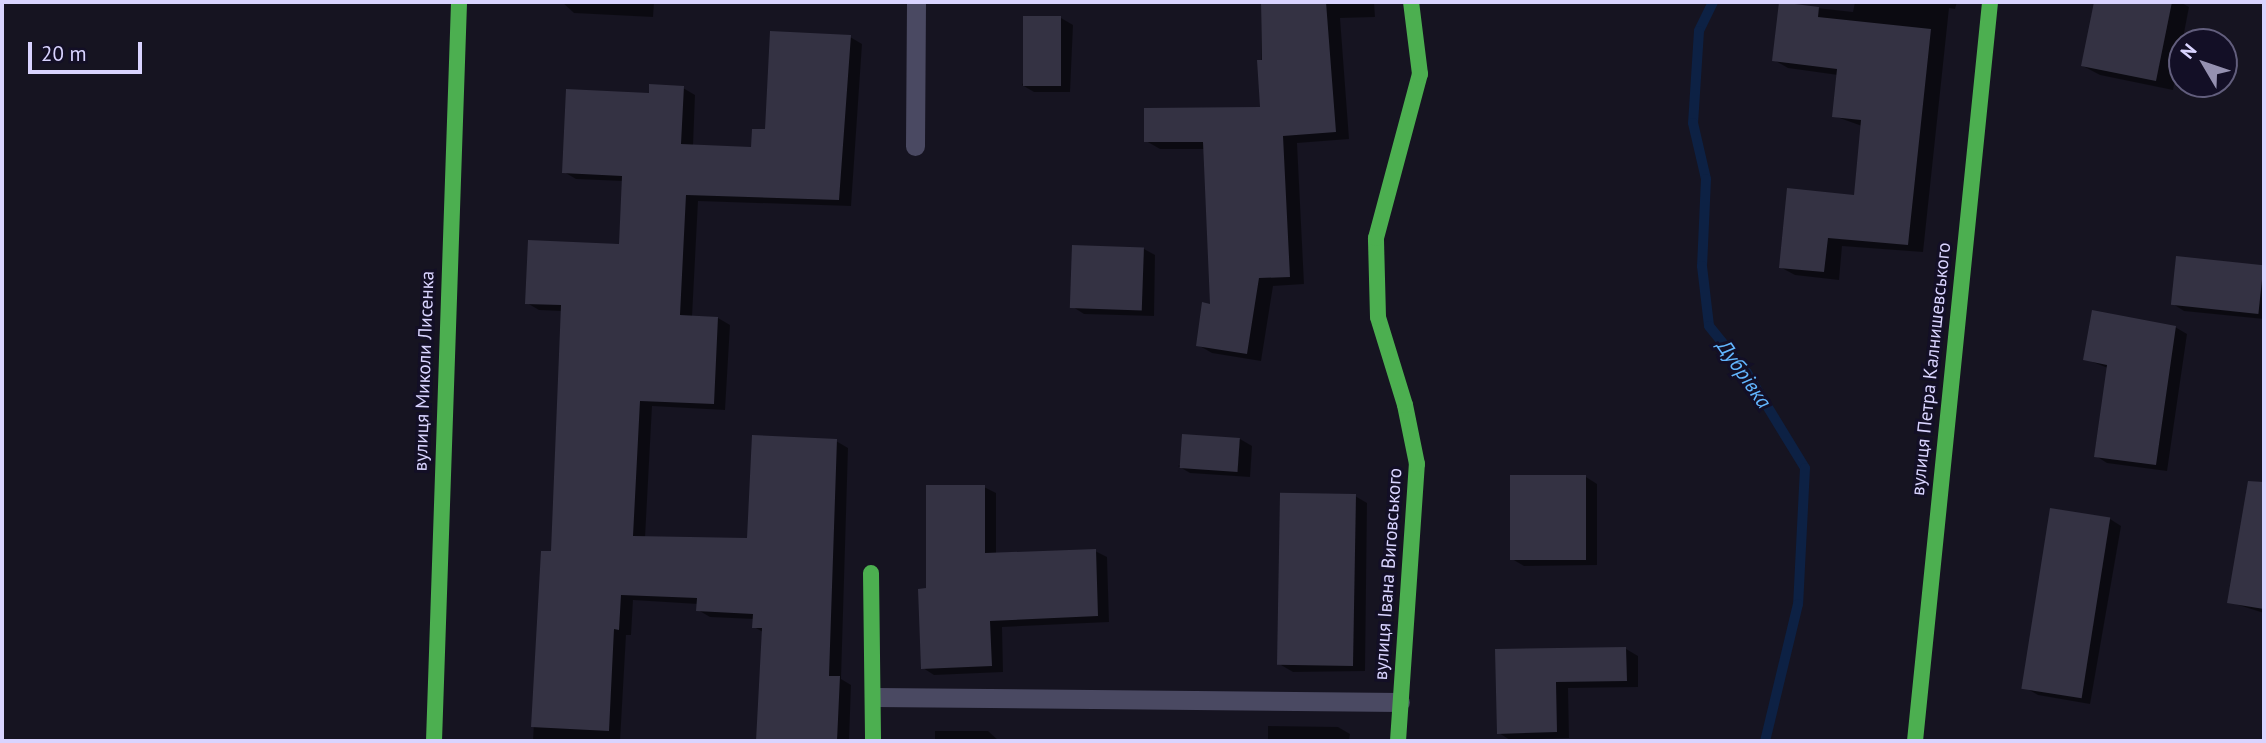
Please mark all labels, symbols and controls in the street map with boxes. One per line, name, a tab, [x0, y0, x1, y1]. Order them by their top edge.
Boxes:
scale bar	[32, 28, 145, 72]
north arrow	[2168, 28, 2238, 98]
text: N	[2175, 39, 2201, 63]
text: 20 m	[41, 40, 87, 67]
street label: вулиця Петра Калнишевського	[1906, 241, 1956, 497]
street label: вулиця Миколи Лисенка	[409, 270, 439, 472]
water label: Дубрівка	[1711, 335, 1777, 413]
street label: вулиця Івана Виговського	[1369, 467, 1407, 681]

